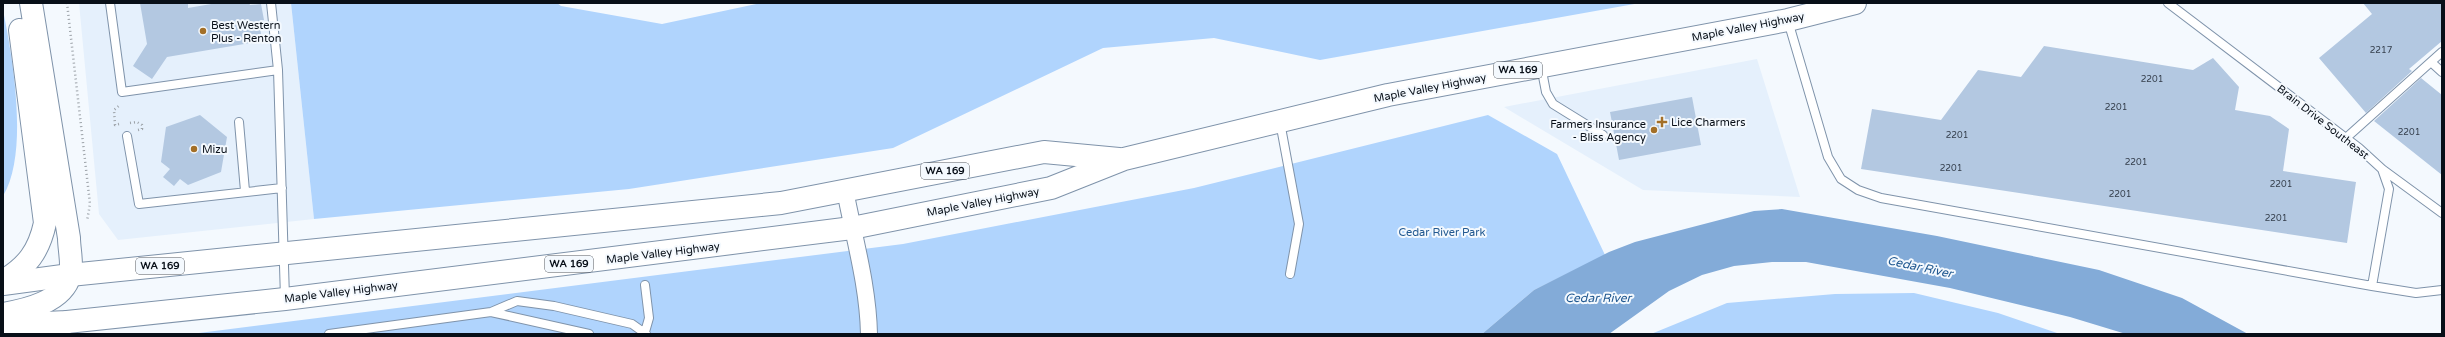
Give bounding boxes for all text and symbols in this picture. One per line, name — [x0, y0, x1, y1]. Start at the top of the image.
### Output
street label: Maple Valley Highway — [1691, 10, 1805, 44]
place label: Best Western Plus - Renton — [211, 19, 281, 45]
marker: Best Western Plus - Renton — [198, 26, 208, 36]
house number: 2217 — [2370, 45, 2393, 56]
road number: WA 169 — [1494, 62, 1542, 78]
street label: Maple Valley Highway — [1373, 71, 1487, 105]
house number: 2201 — [2141, 74, 2163, 85]
street label: Brain Drive Southeast — [2274, 82, 2372, 162]
house number: 2201 — [2105, 102, 2127, 113]
marker: Lice Charmers — [1656, 116, 1668, 128]
place label: Lice Charmers — [1671, 116, 1746, 129]
place label: Farmers Insurance - Bliss Agency — [1550, 118, 1646, 144]
marker: Farmers Insurance - Bliss Agency — [1649, 125, 1659, 135]
house number: 2201 — [2398, 127, 2420, 138]
house number: 2201 — [1946, 130, 1968, 141]
place label: Mizu — [202, 143, 227, 156]
marker: Mizu — [189, 144, 199, 154]
house number: 2201 — [2125, 157, 2147, 168]
road number: WA 169 — [921, 163, 969, 179]
house number: 2201 — [1940, 163, 1962, 174]
house number: 2201 — [2270, 179, 2292, 190]
street label: Maple Valley Highway — [926, 185, 1040, 219]
house number: 2201 — [2109, 189, 2131, 200]
house number: 2201 — [2265, 213, 2287, 224]
park label: Cedar River Park — [1398, 226, 1486, 239]
street label: Maple Valley Highway — [605, 240, 721, 266]
water label: Cedar River — [1886, 253, 1955, 281]
road number: WA 169 — [545, 256, 593, 272]
road number: WA 169 — [136, 258, 184, 274]
street label: Maple Valley Highway — [283, 279, 399, 305]
water label: Cedar River — [1565, 291, 1632, 305]

